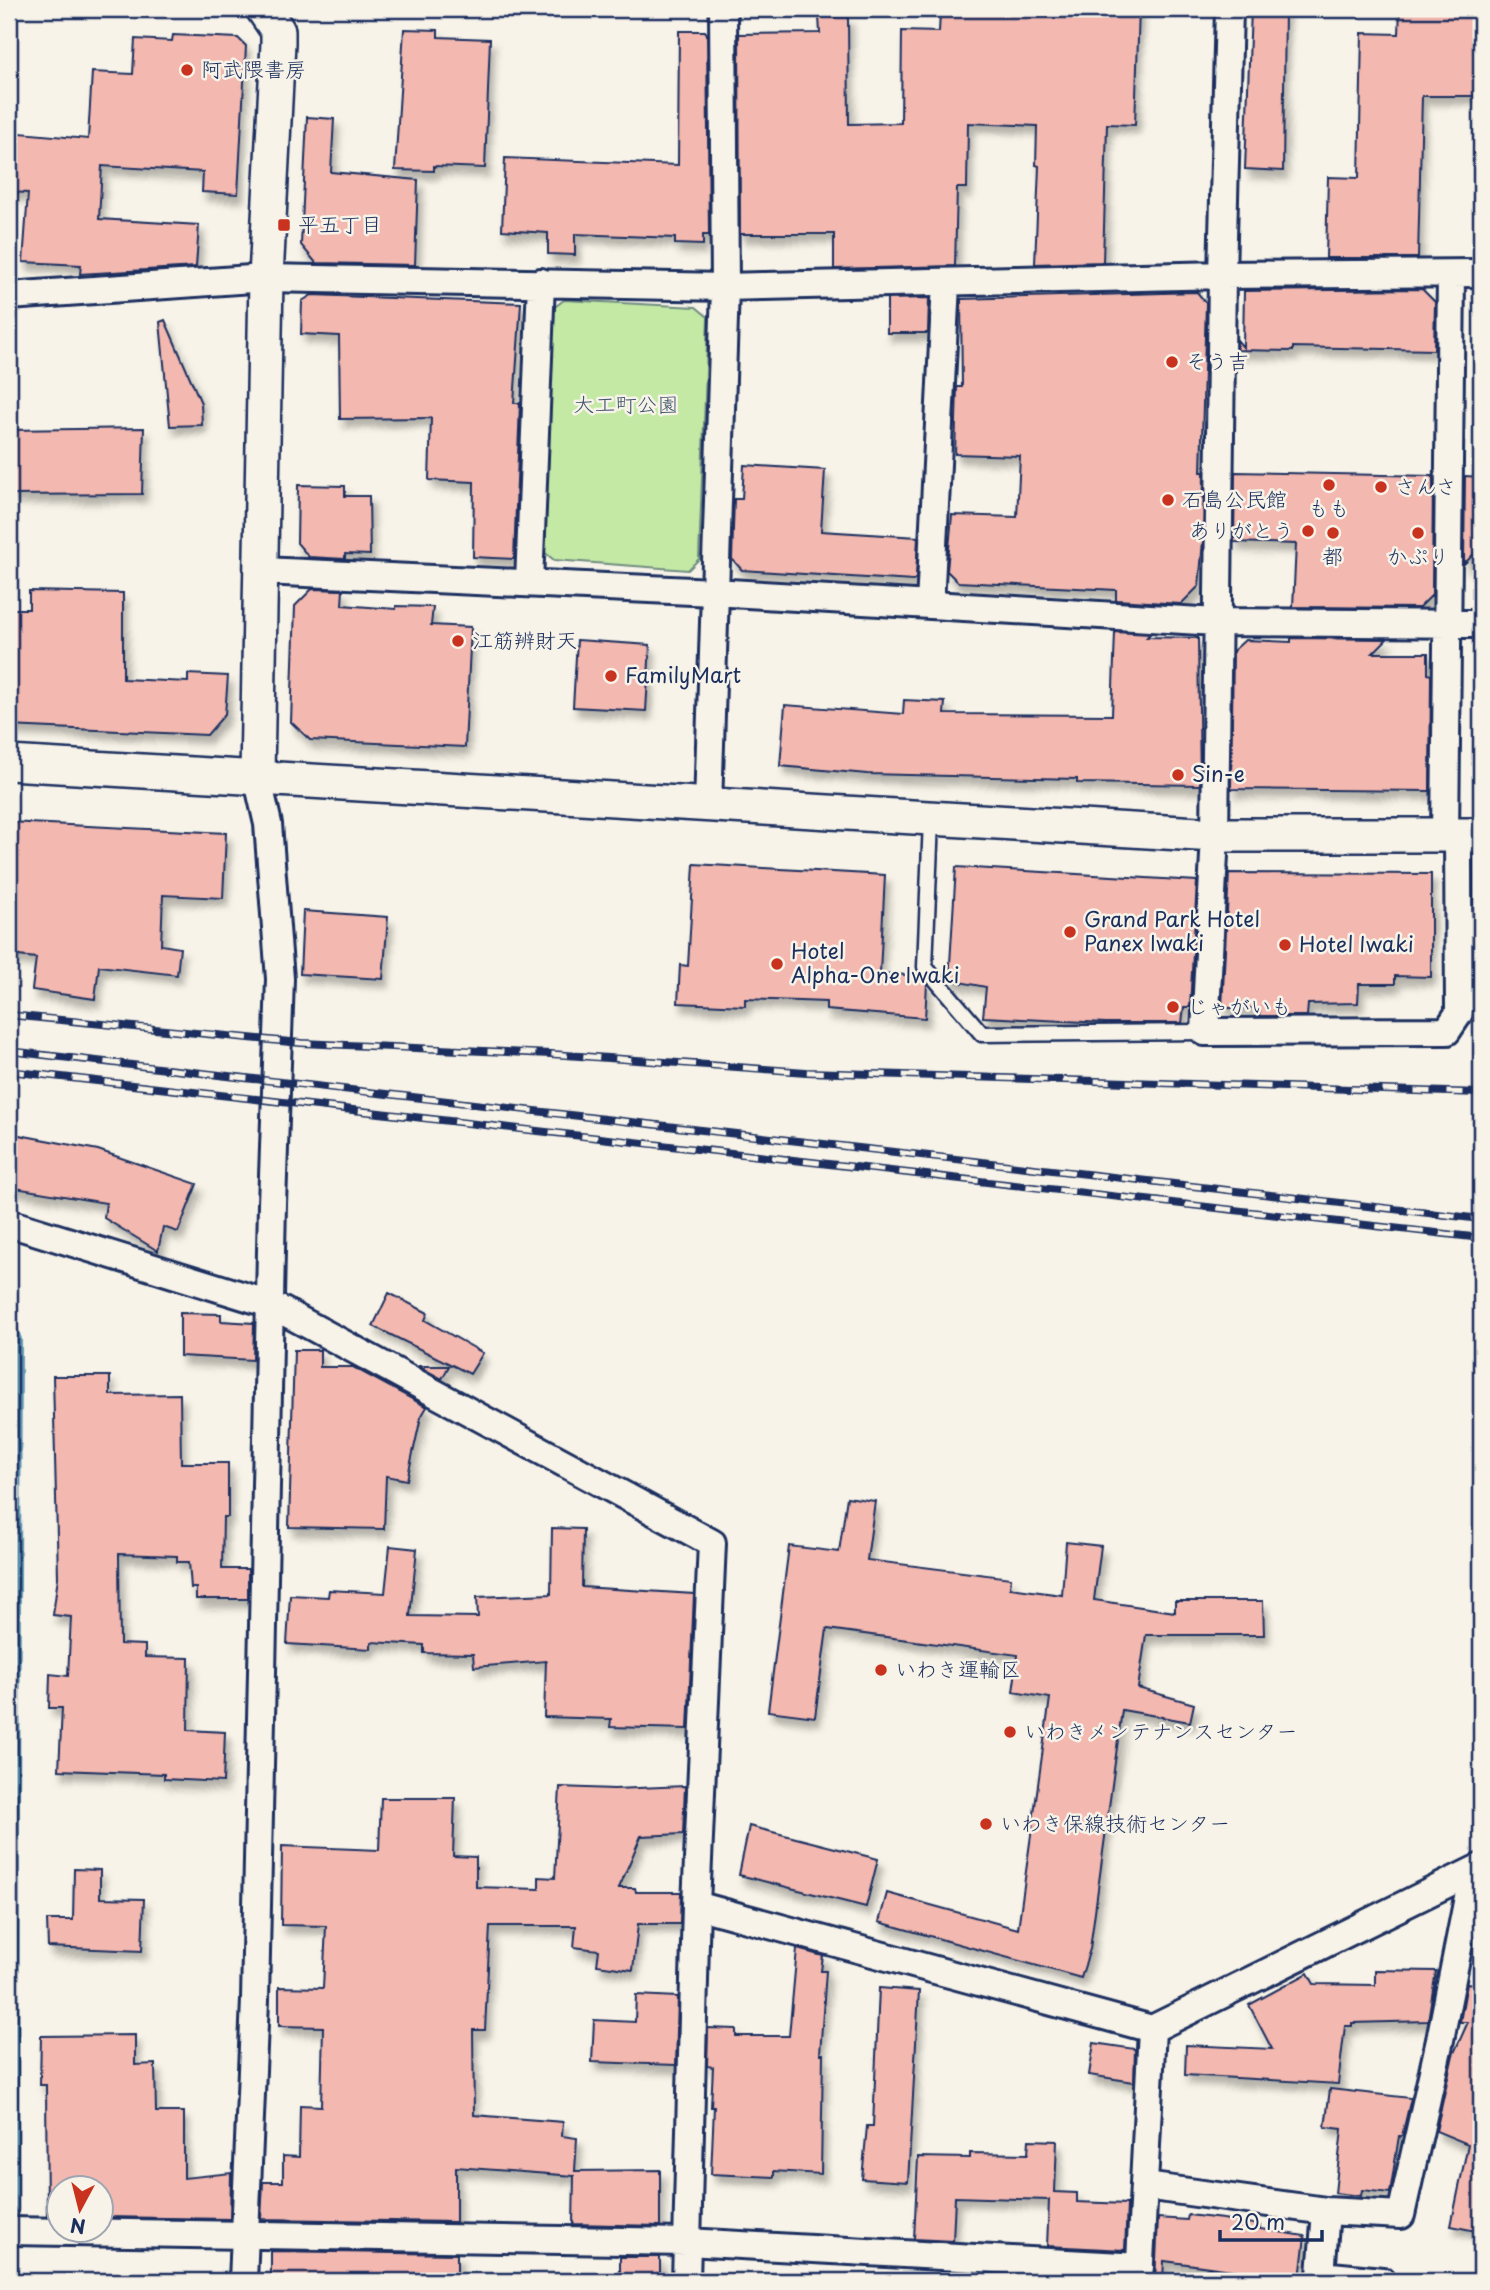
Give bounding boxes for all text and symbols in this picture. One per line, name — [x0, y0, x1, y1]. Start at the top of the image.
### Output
place label: 阿武隈書房 — [201, 52, 306, 84]
marker: 阿武隈書房 — [179, 62, 195, 78]
place label: 平五丁目 — [298, 207, 382, 239]
marker: 平五丁目 — [276, 217, 292, 233]
place label: そう吉 — [1186, 344, 1249, 376]
marker: そう吉 — [1164, 354, 1180, 370]
park label: 大工町公園 — [574, 387, 679, 419]
place label: さんさ — [1395, 469, 1457, 501]
marker: もも — [1321, 477, 1337, 493]
marker: さんさ — [1373, 479, 1389, 495]
place label: 石島公民館 — [1182, 482, 1287, 514]
place label: もも — [1308, 491, 1350, 523]
marker: 石島公民館 — [1160, 492, 1176, 508]
place label: ありがとう — [1189, 513, 1294, 545]
marker: ありがとう — [1300, 523, 1316, 539]
marker: 都 — [1325, 525, 1341, 541]
marker: かぷり — [1410, 525, 1426, 541]
place label: 都 — [1323, 539, 1344, 571]
place label: かぷり — [1387, 539, 1450, 571]
place label: 江筋辨財天 — [472, 623, 577, 655]
marker: 江筋辨財天 — [450, 633, 466, 649]
place label: FamilyMart — [625, 658, 741, 690]
marker: FamilyMart — [603, 668, 619, 684]
place label: Sin-e — [1192, 757, 1245, 789]
marker: Sin-e — [1170, 767, 1186, 783]
place label: Grand Park Hotel Panex Iwaki — [1084, 902, 1260, 958]
marker: Grand Park Hotel Panex Iwaki — [1062, 924, 1078, 940]
place label: Hotel Iwaki — [1299, 927, 1414, 959]
place label: Hotel Alpha-One Iwaki — [791, 934, 959, 990]
marker: Hotel Iwaki — [1277, 937, 1293, 953]
marker: Hotel Alpha-One Iwaki — [769, 956, 785, 972]
place label: じゃがいも — [1187, 989, 1292, 1021]
marker: じゃがいも — [1165, 999, 1181, 1015]
place label: いわき運輸区 — [895, 1652, 1021, 1684]
marker: いわき運輸区 — [873, 1662, 889, 1678]
place label: いわきメンテナンスセンター — [1024, 1714, 1297, 1746]
marker: いわきメンテナンスセンター — [1002, 1724, 1018, 1740]
place label: いわき保線技術センター — [1000, 1806, 1230, 1838]
marker: いわき保線技術センター — [978, 1816, 994, 1832]
north arrow — [46, 2174, 116, 2244]
scale bar — [1220, 2199, 1322, 2243]
text: 20 m — [1231, 2205, 1285, 2237]
text: N — [69, 2212, 87, 2242]

